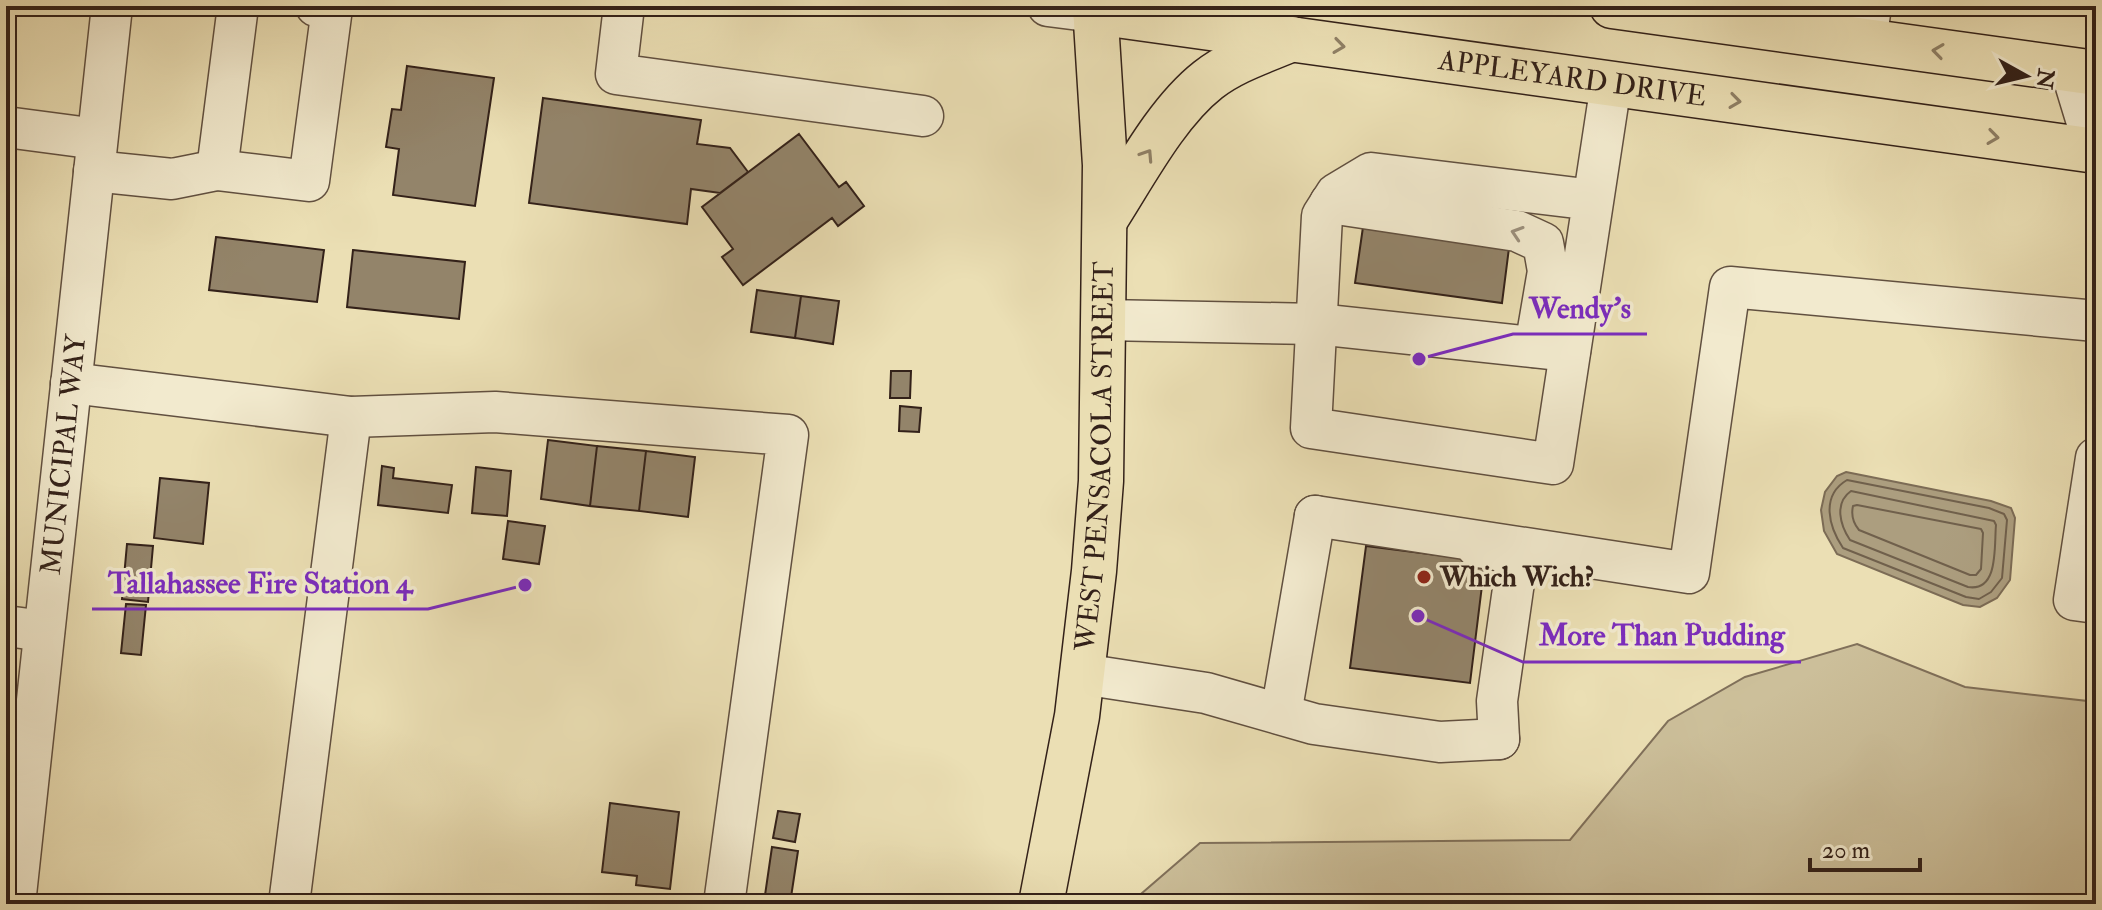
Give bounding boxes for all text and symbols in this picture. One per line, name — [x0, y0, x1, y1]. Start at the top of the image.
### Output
north arrow — [1986, 36, 2066, 116]
one-way arrow — [1332, 37, 1346, 54]
street label: APPLEYARD DRIVE — [1435, 42, 1708, 114]
one-way arrow — [1931, 43, 1944, 60]
text: N — [2030, 66, 2060, 91]
one-way arrow — [1728, 92, 1742, 109]
one-way arrow — [1986, 128, 2000, 145]
one-way arrow — [1138, 149, 1153, 163]
one-way arrow — [1511, 226, 1524, 242]
street label: WEST PENSACOLA STREET — [1067, 261, 1121, 654]
callout: Wendy's — [1513, 280, 1647, 334]
text: Wendy's — [1528, 290, 1631, 327]
street label: MUNICIPAL WAY — [33, 332, 94, 576]
callout: Tallahassee Fire Station 4 — [92, 555, 428, 609]
place label: Which Wich? — [1439, 560, 1594, 595]
text: Tallahassee Fire Station 4 — [107, 565, 414, 602]
marker: Which Wich? — [1415, 568, 1433, 586]
callout: More Than Pudding — [1523, 608, 1801, 662]
text: More Than Pudding — [1538, 617, 1786, 654]
scale bar — [1810, 822, 1920, 872]
text: 20 m — [1822, 835, 1871, 866]

